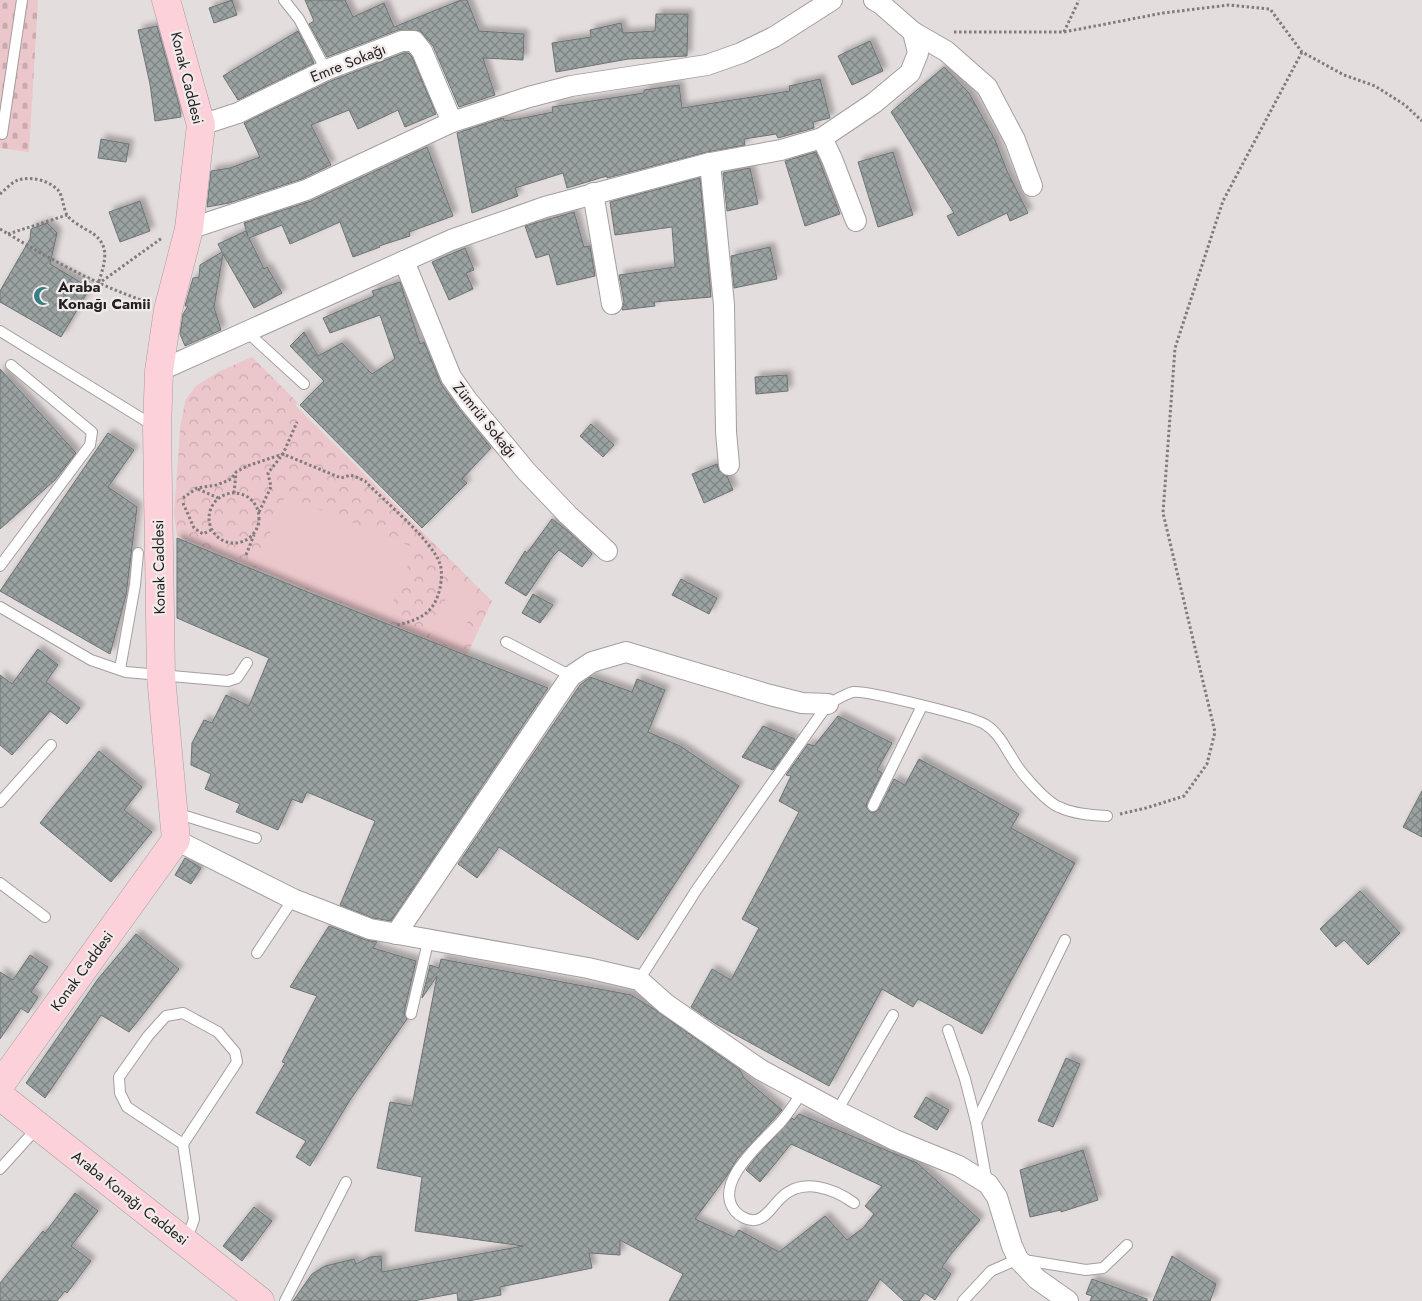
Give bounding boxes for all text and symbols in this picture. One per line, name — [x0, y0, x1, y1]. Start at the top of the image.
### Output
street label: Konak Caddesi — [165, 29, 209, 127]
street label: Emre Sokağı — [307, 38, 389, 88]
place label: Araba Konağı Camii — [57, 276, 151, 315]
mosque icon: Araba Konağı Camii — [32, 285, 54, 307]
street label: Zümrüt Sokağı — [448, 378, 522, 462]
street label: Konak Caddesi — [147, 519, 171, 615]
street label: Konak Caddesi — [45, 926, 119, 1016]
street label: Araba Konağı Caddesi — [67, 1145, 193, 1251]

